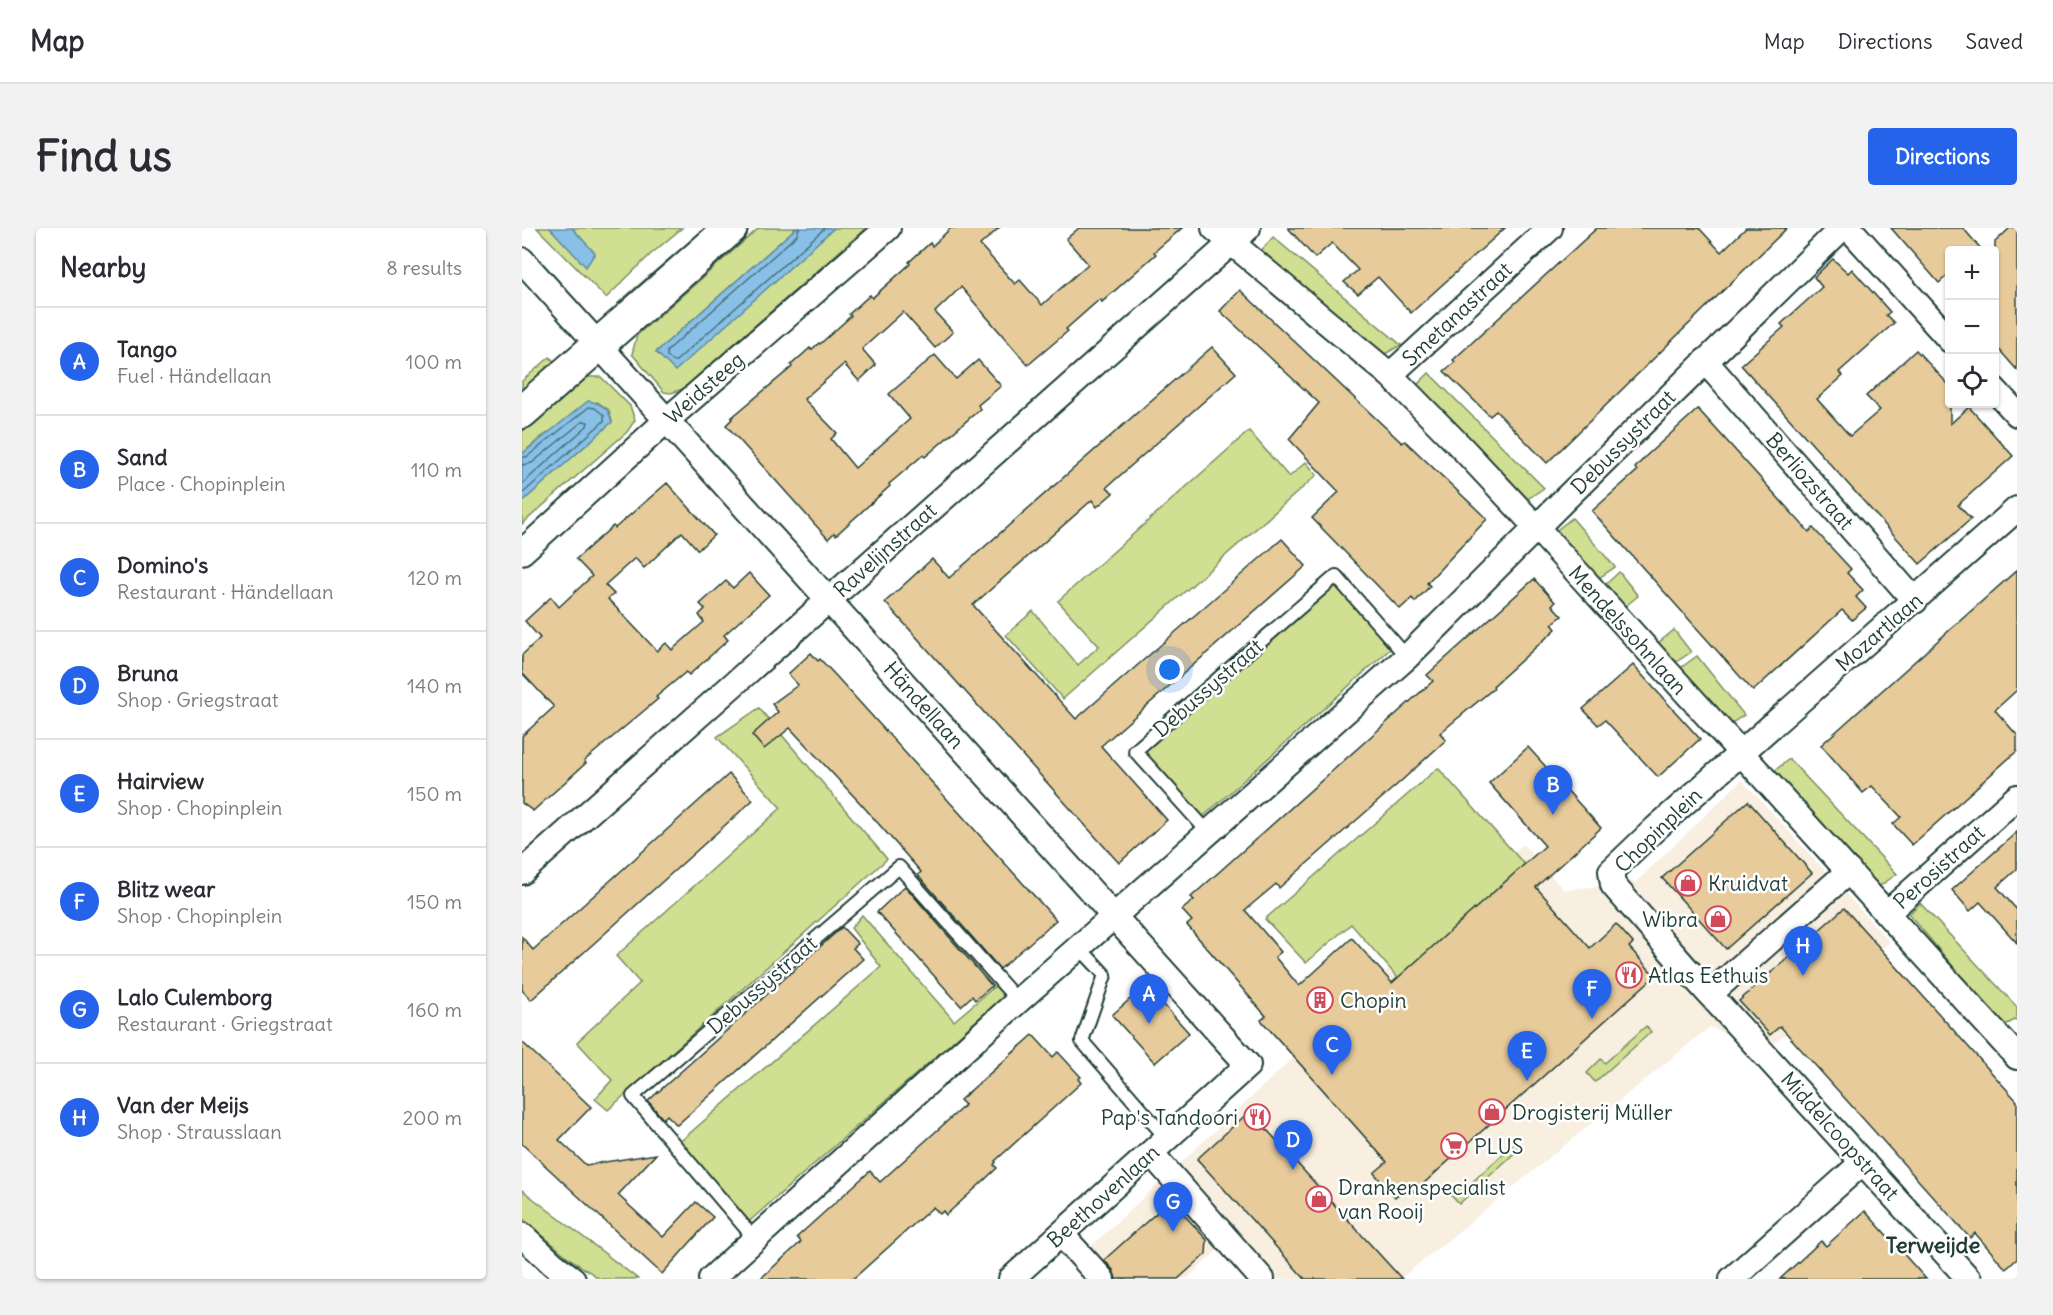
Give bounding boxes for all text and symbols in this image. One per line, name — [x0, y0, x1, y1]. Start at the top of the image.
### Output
text: Map — [30, 23, 84, 59]
text: Map — [1764, 28, 1805, 55]
text: Directions — [1838, 28, 1932, 55]
text: Saved — [1965, 28, 2023, 55]
button: Directions — [1868, 128, 2017, 185]
text: Find us — [36, 130, 172, 182]
map controls — [1945, 246, 1999, 408]
button: + — [1945, 246, 1999, 300]
text: Nearby — [60, 251, 146, 284]
text: 8 results — [386, 255, 462, 280]
street label: Smetanastraat — [1396, 256, 1518, 372]
button: − — [1945, 300, 1999, 354]
text: Tango — [117, 335, 177, 363]
street label: Weidsteeg — [658, 346, 750, 430]
text: A — [73, 349, 86, 374]
text: 100 m — [405, 349, 462, 374]
button: locate — [1945, 354, 1999, 408]
text: Fuel · Händellaan — [117, 363, 271, 388]
street label: Debussystraat — [1565, 384, 1681, 500]
street label: Berliozstraat — [1760, 427, 1860, 535]
text: Sand — [117, 443, 167, 471]
text: B — [73, 457, 86, 482]
text: 110 m — [411, 457, 462, 482]
text: Place · Chopinplein — [117, 471, 286, 496]
street label: Ravelijnstraat — [828, 497, 942, 603]
text: Domino's — [117, 551, 208, 579]
street label: Mendelssohnlaan — [1563, 560, 1693, 700]
text: C — [73, 565, 86, 590]
text: 120 m — [408, 565, 462, 590]
text: Restaurant · Händellaan — [117, 579, 333, 604]
street label: Mozartlaan — [1830, 587, 1928, 677]
street label: Debussystraat — [1147, 633, 1269, 743]
your location — [1155, 655, 1184, 684]
street label: Händellaan — [878, 656, 970, 754]
text: Bruna — [117, 659, 179, 687]
text: D — [72, 673, 87, 698]
text: 140 m — [407, 673, 462, 698]
text: Shop · Griegstraat — [117, 687, 279, 712]
pin: B — [1534, 766, 1572, 815]
text: Hairview — [117, 767, 204, 795]
text: E — [74, 781, 85, 806]
text: 150 m — [407, 781, 462, 806]
street label: Chopinplein — [1609, 782, 1707, 878]
text: Shop · Chopinplein — [117, 795, 282, 820]
street label: Perosistraat — [1888, 819, 1990, 915]
shop icon: Kruidvat — [1673, 868, 1703, 898]
place label: Kruidvat — [1708, 870, 1788, 897]
text: Blitz wear — [117, 875, 215, 903]
text: F — [74, 889, 85, 914]
text: 150 m — [407, 889, 462, 914]
text: Shop · Chopinplein — [117, 903, 282, 928]
shop icon: Wibra — [1703, 904, 1733, 934]
place label: Wibra — [1642, 906, 1698, 933]
pin: H — [1784, 926, 1822, 976]
street label: Debussystraat — [701, 930, 823, 1040]
restaurant icon: Atlas Eethuis — [1614, 960, 1644, 990]
place label: Atlas Eethuis — [1648, 962, 1768, 989]
pin: F — [1572, 970, 1612, 1019]
pin: A — [1130, 974, 1168, 1024]
text: Lalo Culemborg — [117, 983, 273, 1011]
building icon: Chopin — [1305, 985, 1335, 1015]
place label: Chopin — [1340, 987, 1407, 1014]
text: G — [72, 997, 87, 1022]
text: 160 m — [407, 997, 462, 1022]
text: Restaurant · Griegstraat — [117, 1011, 333, 1036]
pin: C — [1312, 1026, 1352, 1075]
pin: E — [1508, 1032, 1546, 1081]
street label: Middelcoopstraat — [1775, 1066, 1905, 1206]
text: Van der Meijs — [117, 1091, 249, 1119]
shop icon: Drogisterij Müller — [1477, 1097, 1507, 1127]
place label: Drogisterij Müller — [1512, 1099, 1673, 1126]
restaurant icon: Pap's Tandoori — [1242, 1102, 1272, 1132]
place label: Pap's Tandoori — [1101, 1104, 1238, 1131]
text: H — [72, 1105, 87, 1130]
text: 200 m — [402, 1105, 462, 1130]
text: Shop · Strausslaan — [117, 1119, 282, 1144]
pin: D — [1274, 1120, 1312, 1170]
supermarket icon: PLUS — [1439, 1131, 1469, 1161]
place label: PLUS — [1474, 1133, 1524, 1160]
street label: Beethovenlaan — [1041, 1139, 1165, 1253]
place label: Drankenspecialist van Rooij — [1338, 1174, 1506, 1225]
pin: G — [1154, 1182, 1192, 1232]
shop icon: Drankenspecialist van Rooij — [1304, 1184, 1334, 1214]
district label: Terweijde — [1886, 1231, 1980, 1259]

